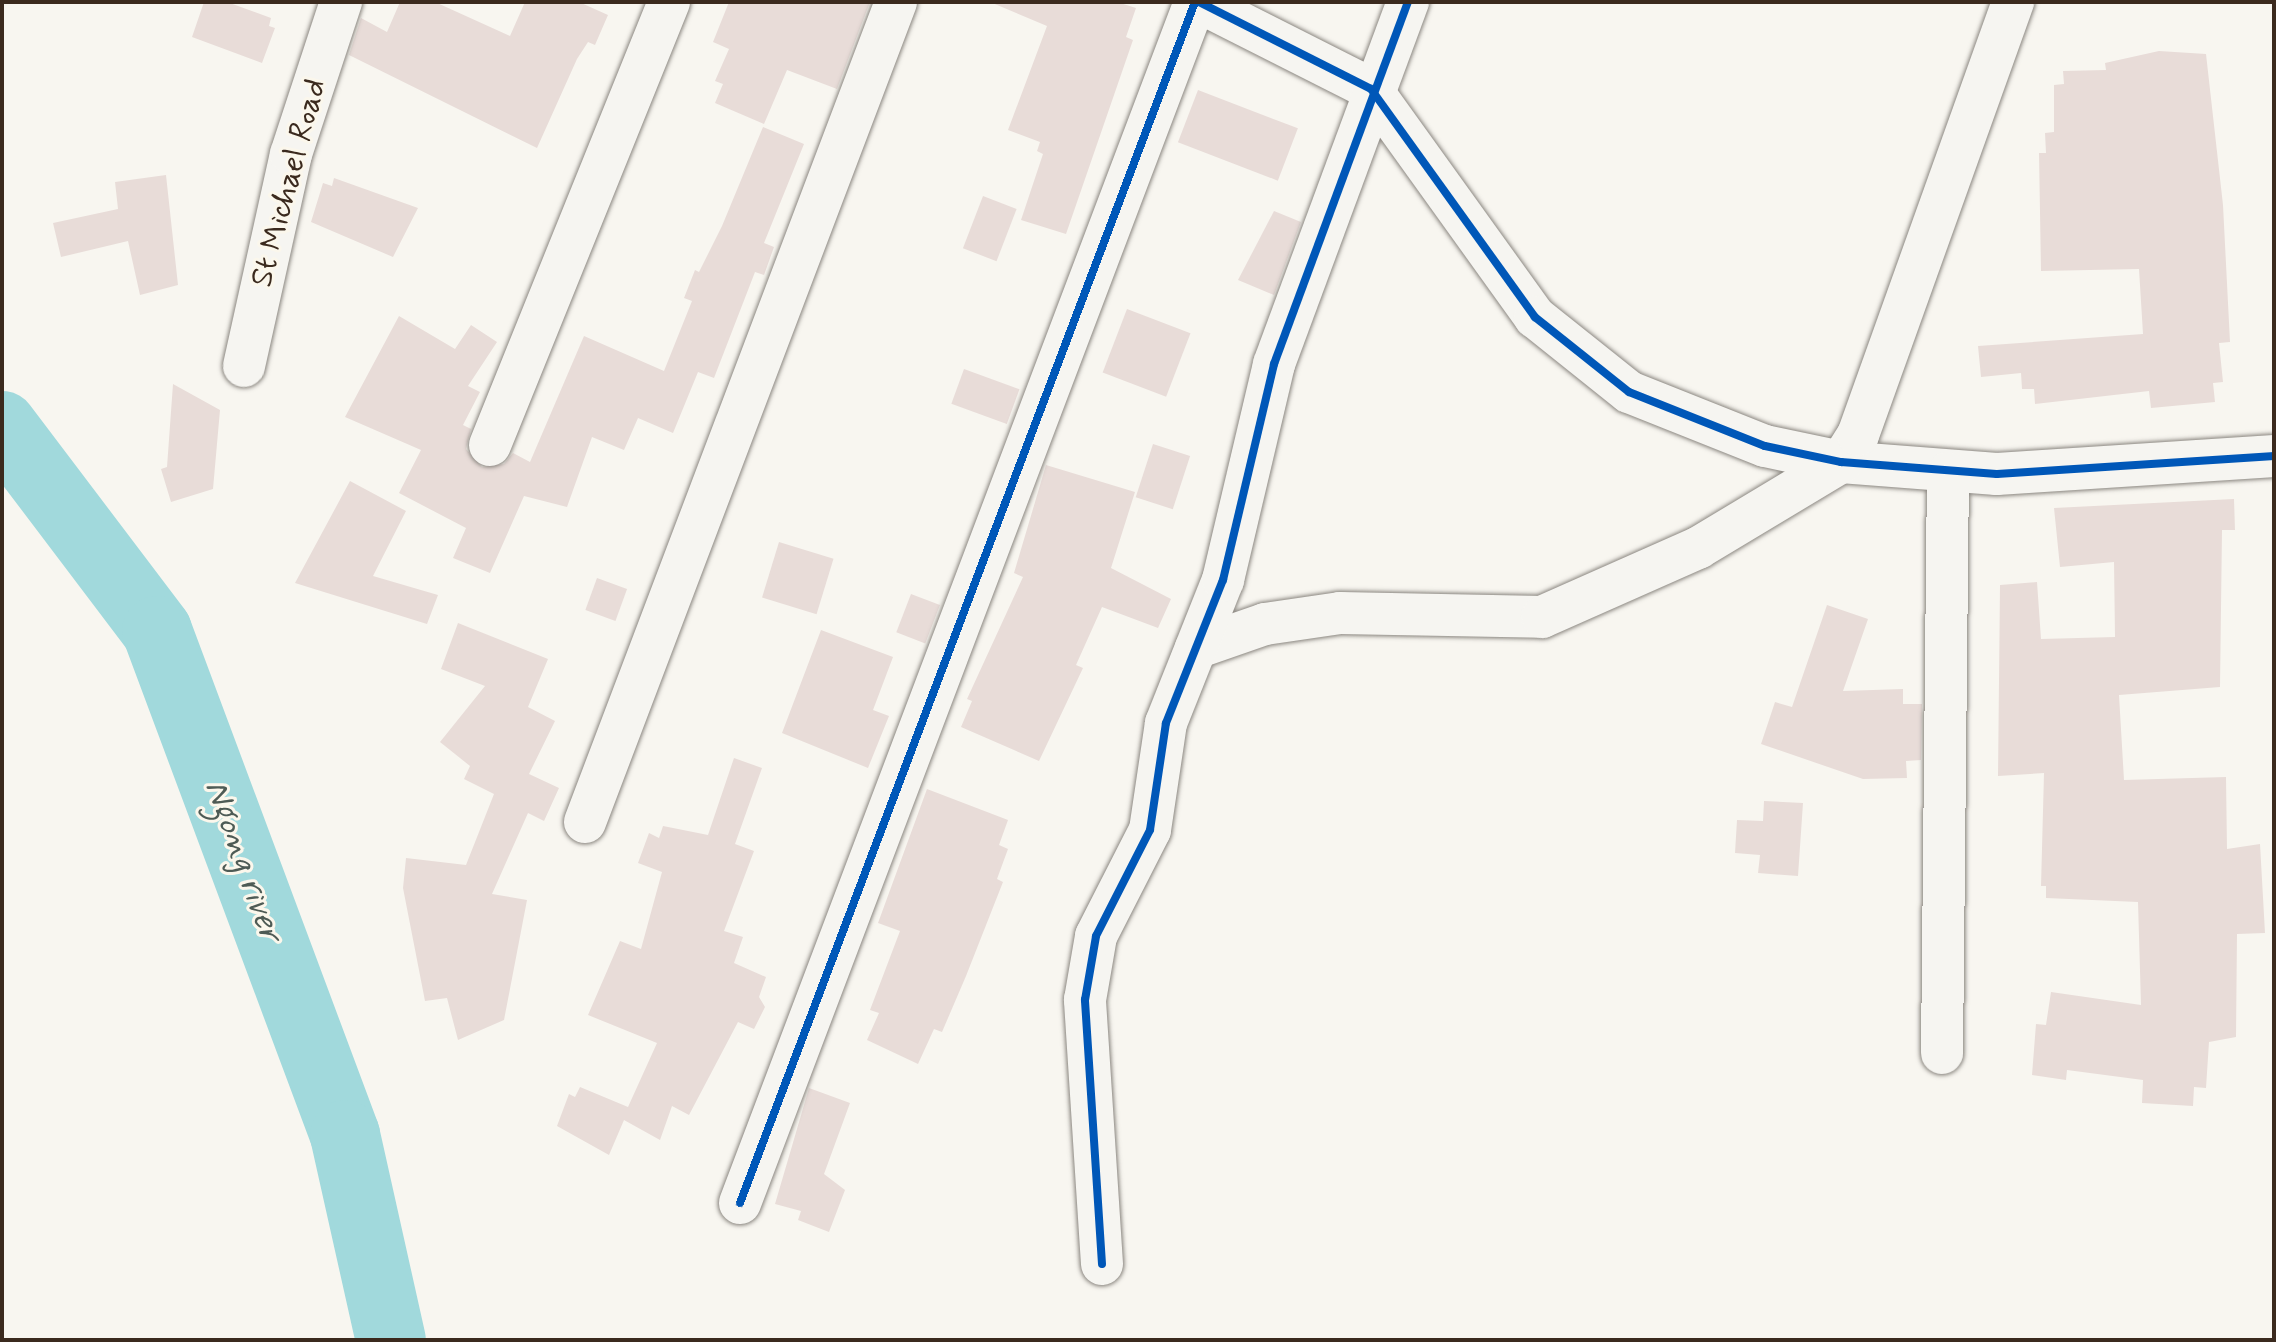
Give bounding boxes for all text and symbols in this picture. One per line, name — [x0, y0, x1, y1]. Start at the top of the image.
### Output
street label: St Michael Road — [242, 73, 336, 293]
water label: Ngong river — [194, 773, 292, 949]

